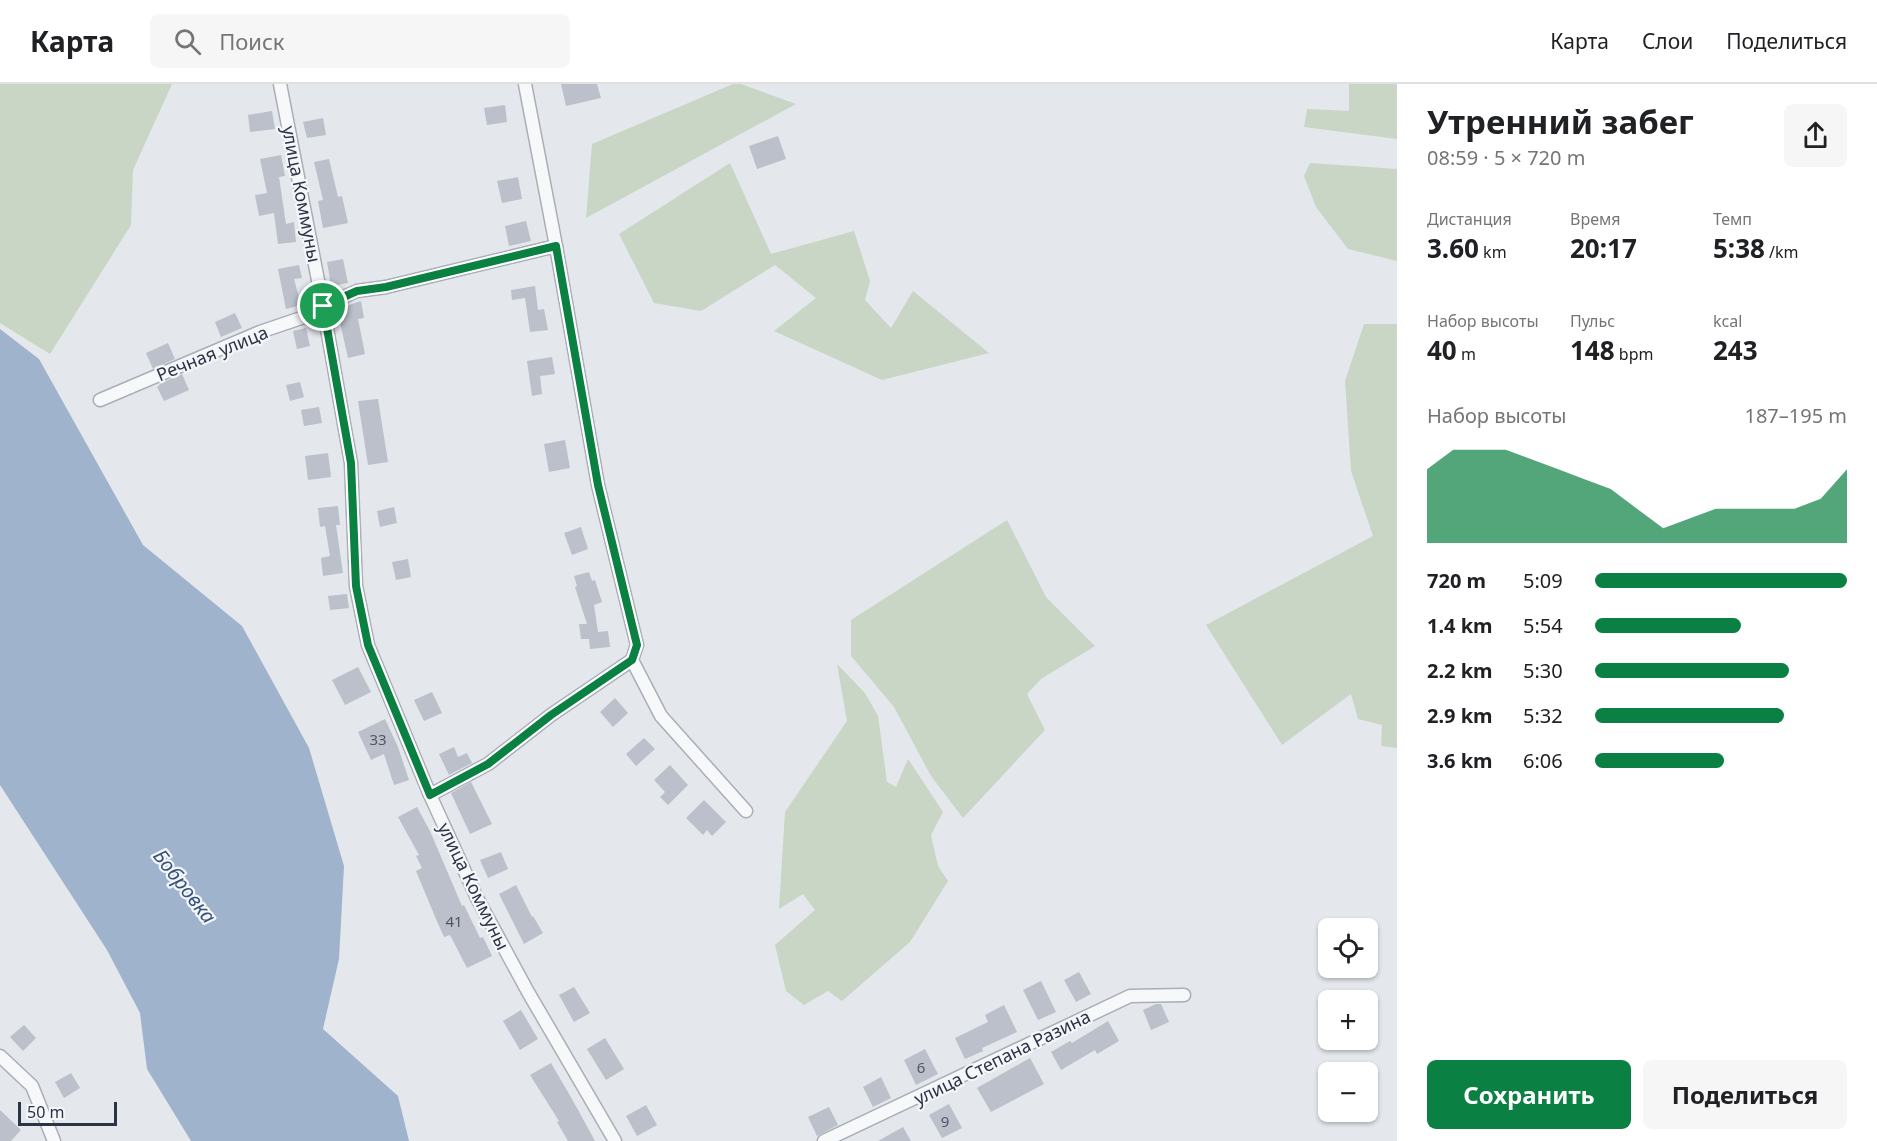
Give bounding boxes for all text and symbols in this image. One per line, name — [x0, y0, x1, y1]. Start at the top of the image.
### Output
search box — [150, 14, 570, 68]
text: Карта — [30, 22, 114, 60]
icon: search — [171, 25, 204, 58]
text: Поиск — [219, 26, 285, 56]
text: Карта — [1550, 27, 1609, 55]
text: Слои — [1642, 27, 1693, 55]
text: Поделиться — [1726, 27, 1847, 55]
text: Утренний забег — [1427, 99, 1694, 144]
button: share — [1784, 104, 1847, 167]
street label: улица Коммуны — [277, 124, 327, 264]
text: 08:59 · 5 × 720 m — [1427, 144, 1585, 171]
text: Дистанция — [1427, 208, 1512, 230]
text: Время — [1570, 208, 1620, 230]
text: Темп — [1713, 208, 1752, 230]
text: 3.60 — [1427, 230, 1479, 266]
text: 20:17 — [1570, 230, 1637, 266]
text: 5:38 — [1713, 230, 1765, 266]
text: km — [1479, 241, 1507, 263]
text: /km — [1765, 241, 1799, 263]
pin — [297, 280, 348, 331]
icon: arrive — [306, 289, 339, 322]
text: Набор высоты — [1427, 310, 1539, 332]
text: Пульс — [1570, 310, 1615, 332]
text: kcal — [1713, 310, 1742, 332]
street label: Речная улица — [153, 320, 271, 386]
text: 40 — [1427, 332, 1457, 368]
text: 148 — [1570, 332, 1615, 368]
text: 243 — [1713, 332, 1758, 368]
text: m — [1457, 343, 1476, 365]
text: bpm — [1615, 343, 1653, 365]
text: Набор высоты — [1427, 402, 1566, 429]
text: 187–195 m — [1744, 402, 1847, 429]
text: 720 m — [1427, 567, 1486, 594]
text: 5:09 — [1523, 567, 1563, 594]
text: 1.4 km — [1427, 612, 1493, 639]
text: 5:54 — [1523, 612, 1563, 639]
text: 2.2 km — [1427, 657, 1493, 684]
text: 5:30 — [1523, 657, 1563, 684]
text: 2.9 km — [1427, 702, 1493, 729]
text: 5:32 — [1523, 702, 1563, 729]
house number: 33 — [369, 729, 387, 749]
text: 3.6 km — [1427, 747, 1493, 774]
text: 6:06 — [1523, 747, 1563, 774]
street label: улица Коммуны — [433, 818, 515, 954]
water label: Бобровка — [147, 843, 223, 929]
house number: 41 — [445, 911, 463, 931]
map controls — [1318, 918, 1378, 1122]
button: locate — [1318, 918, 1378, 978]
button: + — [1318, 990, 1378, 1050]
street label: улица Степана Разина — [910, 1004, 1094, 1110]
house number: 6 — [917, 1057, 925, 1077]
button: Сохранить — [1427, 1060, 1631, 1129]
button: Поделиться — [1643, 1060, 1847, 1129]
button: − — [1318, 1062, 1378, 1122]
scale bar — [18, 1099, 117, 1126]
text: 50 m — [27, 1101, 64, 1123]
house number: 9 — [941, 1111, 949, 1131]

